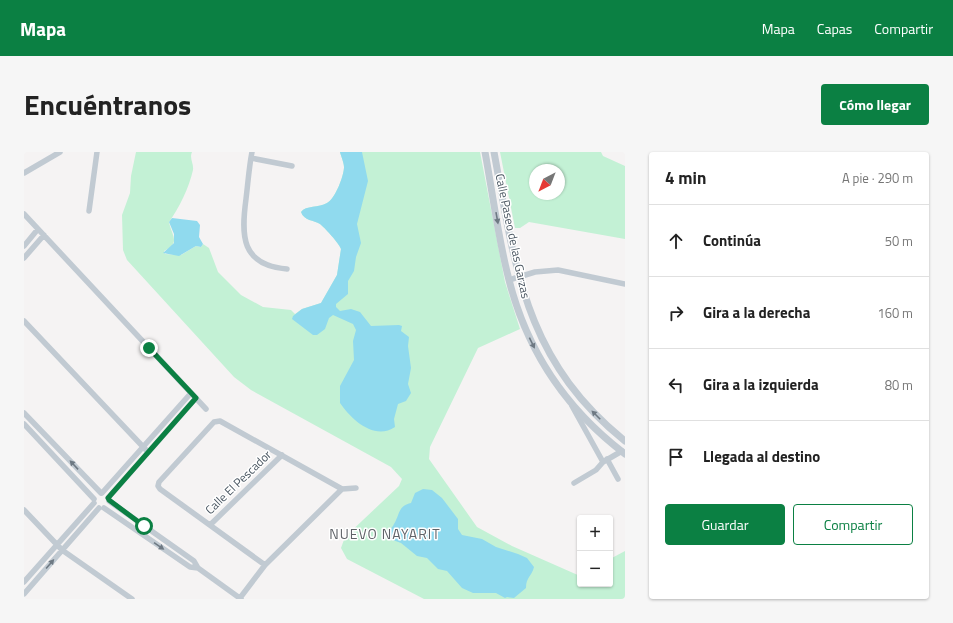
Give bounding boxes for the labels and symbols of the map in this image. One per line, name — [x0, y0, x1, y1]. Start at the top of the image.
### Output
north arrow — [529, 164, 565, 200]
street label: Calle Paseo de las Garzas — [490, 172, 536, 301]
one-way arrow — [495, 212, 501, 224]
one-way arrow — [529, 337, 535, 348]
route end — [140, 339, 158, 357]
one-way arrow — [591, 410, 601, 420]
street label: Calle El Pescador — [201, 445, 275, 519]
one-way arrow — [69, 460, 78, 470]
route start — [135, 517, 153, 535]
district label: NUEVO NAYARIT — [329, 523, 441, 544]
one-way arrow — [154, 542, 164, 550]
one-way arrow — [45, 559, 54, 570]

